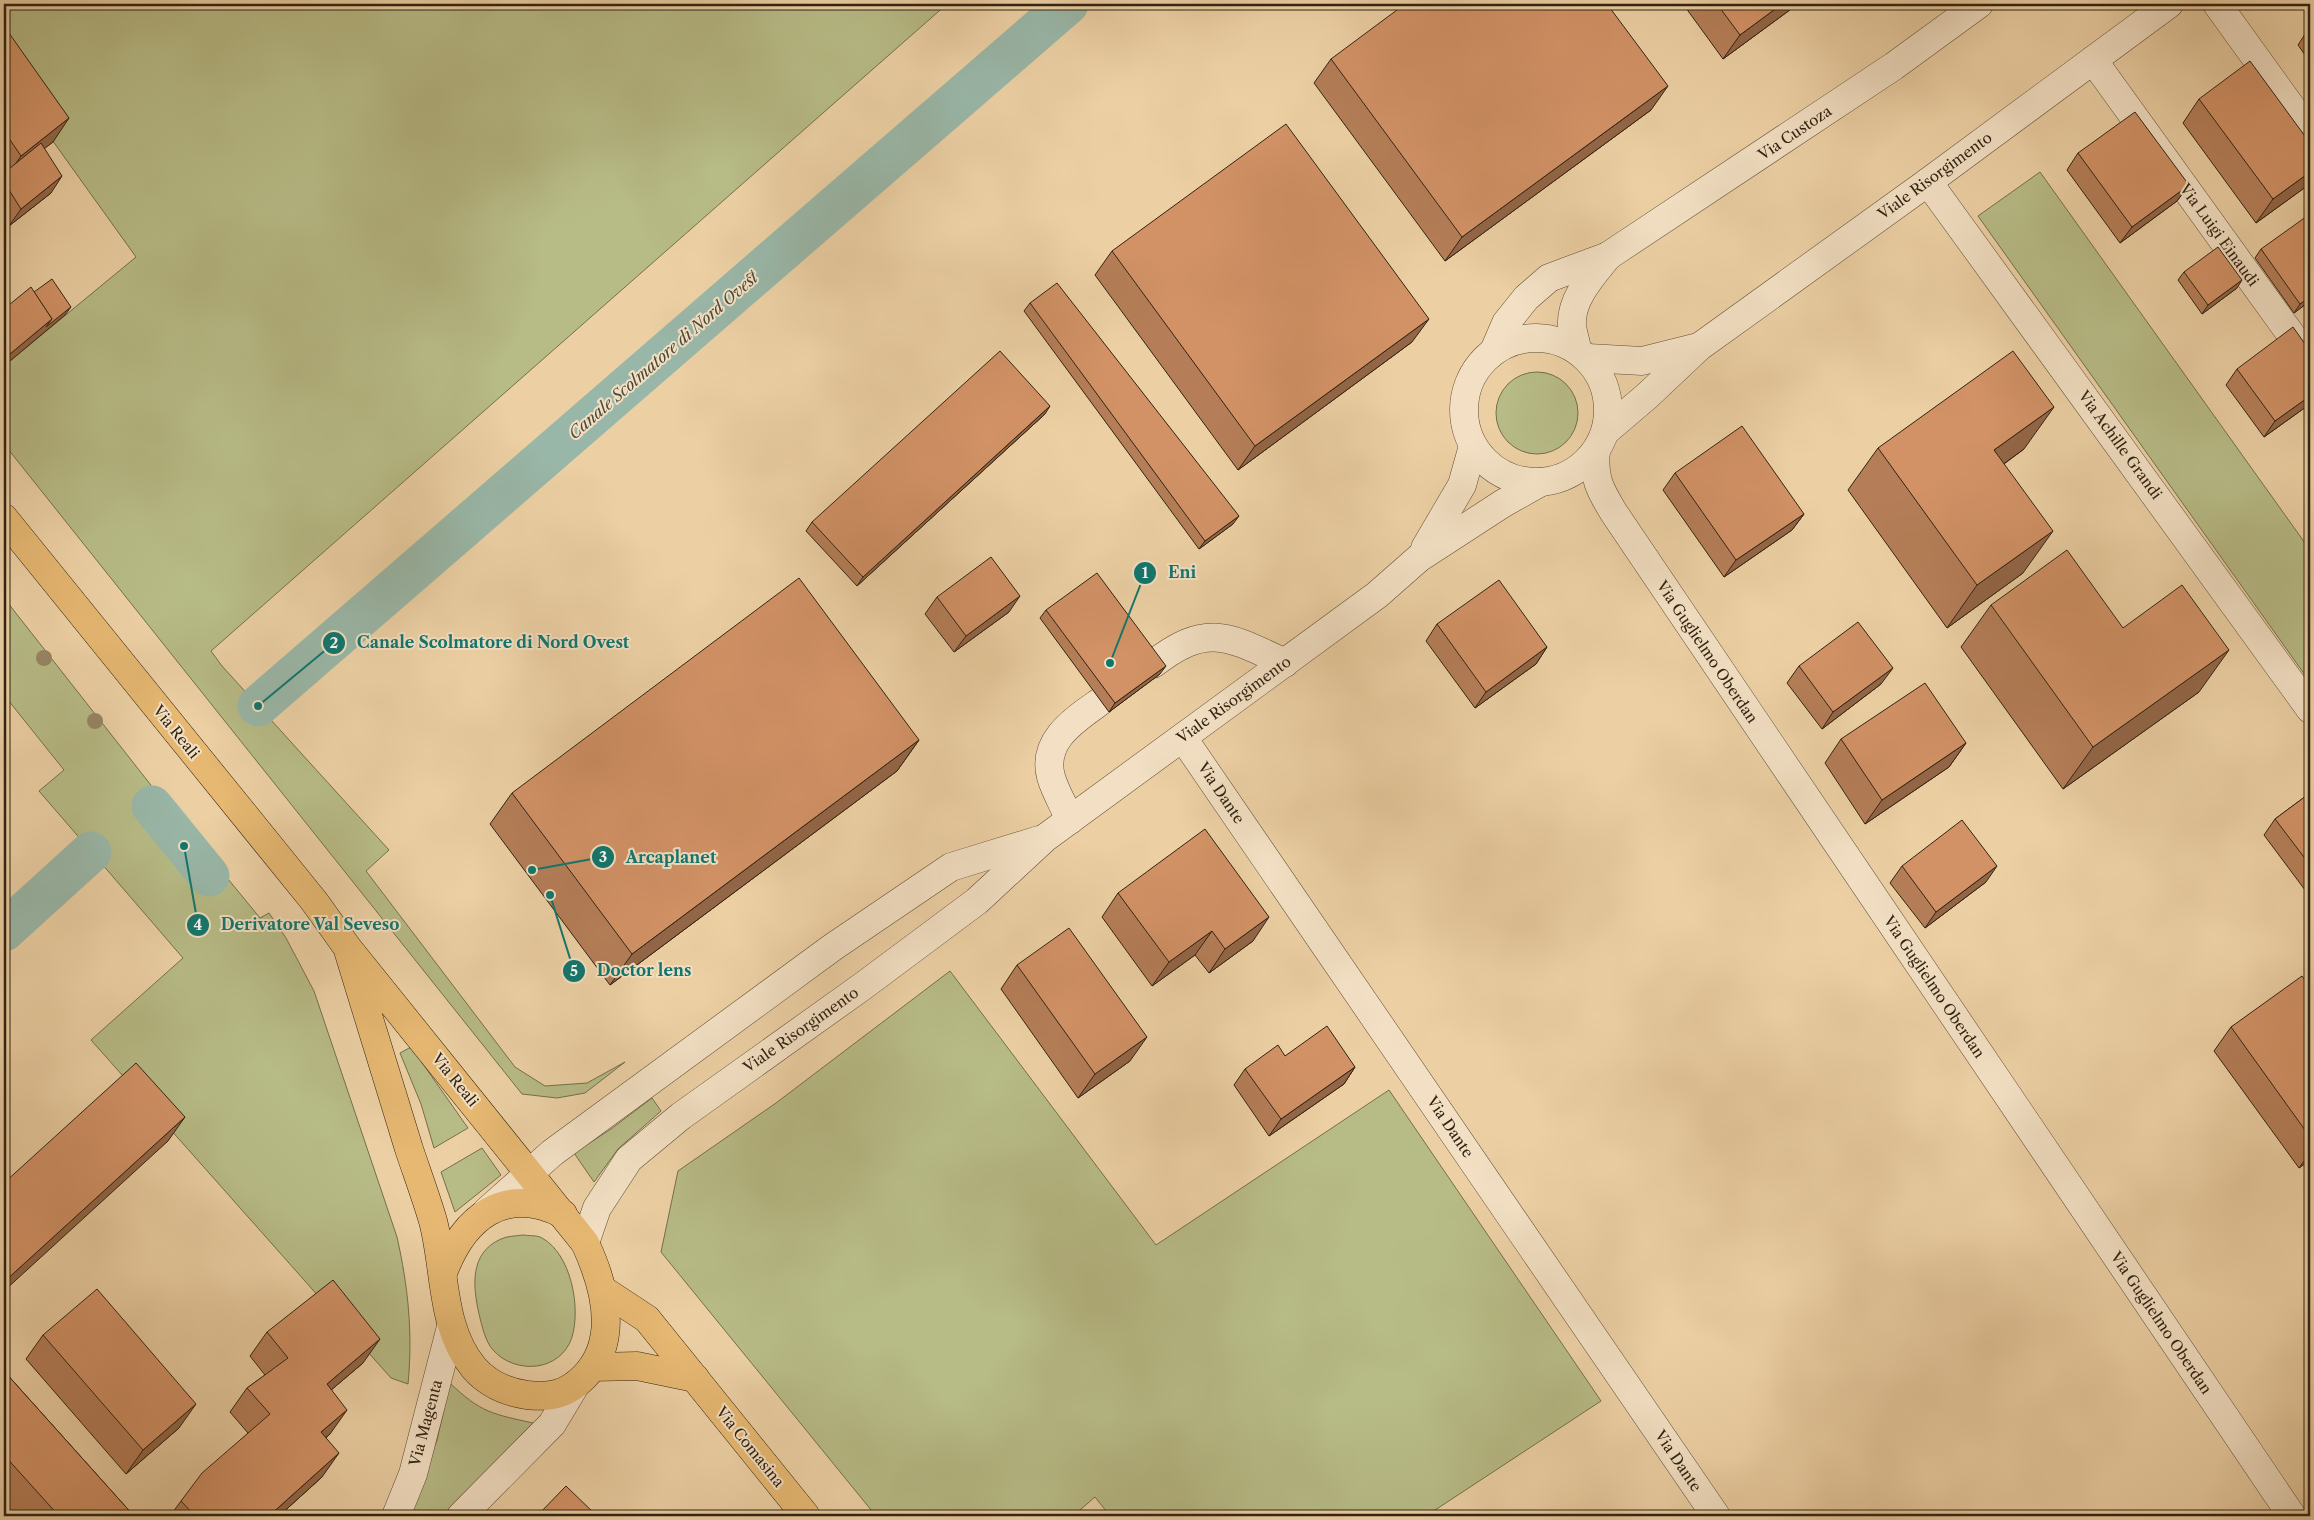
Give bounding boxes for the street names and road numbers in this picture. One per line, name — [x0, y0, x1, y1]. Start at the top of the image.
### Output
street label: Via Custoza — [1754, 101, 1835, 165]
street label: Viale Risorgimento — [1873, 128, 1995, 224]
street label: Via Luigi Einaudi — [2175, 179, 2263, 290]
street label: Via Achille Grandi — [2074, 386, 2167, 503]
street label: Via Guglielmo Oberdan — [1652, 576, 1763, 727]
street label: Viale Risorgimento — [1172, 652, 1294, 748]
street label: Via Reali — [148, 700, 204, 763]
street label: Via Dante — [1193, 757, 1249, 827]
street label: Via Guglielmo Oberdan — [1879, 911, 1990, 1062]
street label: Viale Risorgimento — [739, 983, 862, 1077]
street label: Via Reali — [427, 1048, 483, 1111]
street label: Via Dante — [1422, 1091, 1478, 1161]
street label: Via Guglielmo Oberdan — [2106, 1247, 2217, 1398]
street label: Via Magenta — [405, 1377, 446, 1469]
street label: Via Comasina — [711, 1402, 789, 1491]
street label: Via Dante — [1650, 1425, 1706, 1495]

